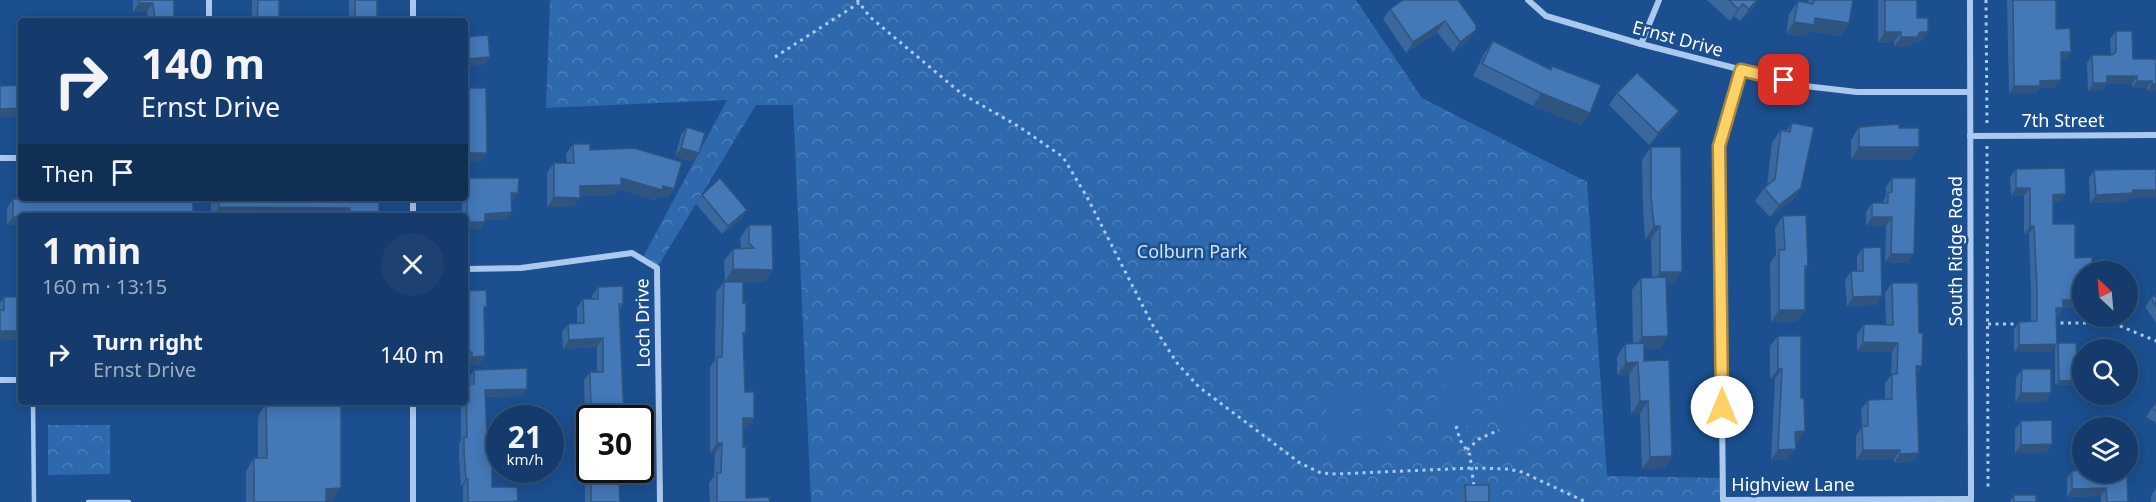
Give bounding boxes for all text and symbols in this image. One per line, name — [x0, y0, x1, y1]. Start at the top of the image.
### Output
street label: Ernst Drive — [1630, 14, 1726, 62]
text: 140 m — [141, 34, 265, 91]
icon: right — [42, 42, 120, 120]
pin — [1758, 54, 1809, 105]
icon: arrive — [1767, 63, 1800, 96]
text: Ernst Drive — [141, 88, 280, 125]
street label: 7th Street — [2022, 108, 2105, 132]
icon: arrive — [106, 156, 139, 189]
text: Then — [42, 158, 94, 188]
street label: South Ridge Road — [1943, 176, 1967, 326]
text: 1 min — [42, 226, 141, 275]
button: close — [381, 233, 444, 296]
park label: Colburn Park — [1137, 239, 1248, 263]
north arrow — [2072, 261, 2138, 327]
map controls — [2072, 261, 2138, 483]
text: 160 m · 13:15 — [42, 273, 167, 300]
street label: Loch Drive — [629, 278, 655, 368]
text: Turn right — [93, 326, 203, 356]
icon: right — [42, 338, 75, 371]
text: 140 m — [380, 339, 444, 369]
button: search — [2072, 339, 2138, 405]
text: Ernst Drive — [93, 356, 196, 383]
position arrow — [1690, 375, 1754, 439]
speed limit sign: 30 — [576, 405, 654, 483]
text: 21 — [508, 416, 542, 457]
button: layers — [2072, 417, 2138, 483]
text: km/h — [507, 449, 543, 469]
street label: Highview Lane — [1731, 472, 1855, 496]

